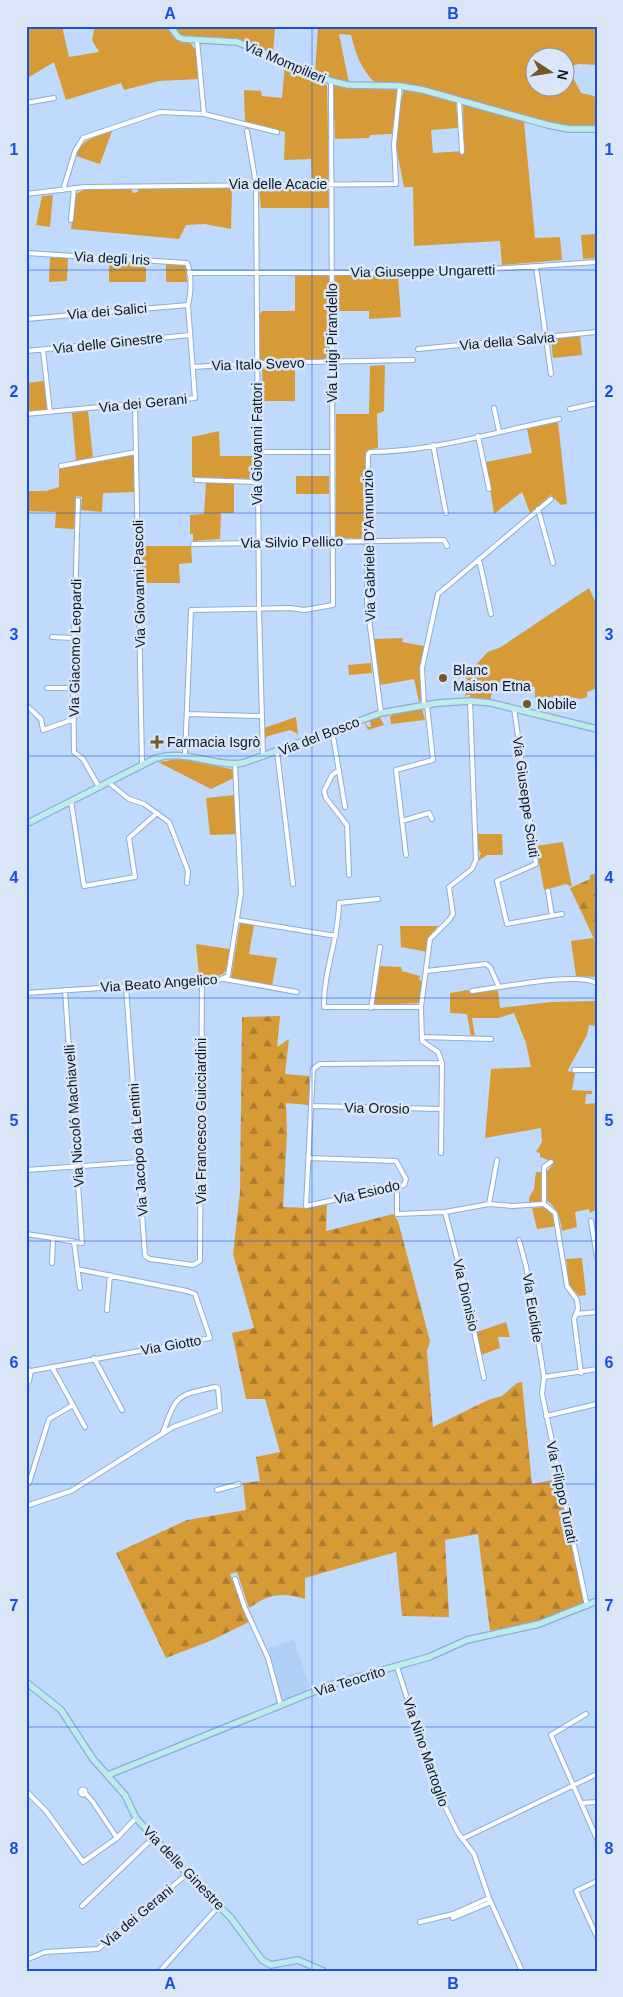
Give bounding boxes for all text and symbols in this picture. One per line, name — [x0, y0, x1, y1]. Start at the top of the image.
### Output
text: A — [164, 5, 176, 22]
text: B — [447, 5, 459, 22]
street label: Via Mompilieri — [242, 38, 328, 86]
north arrow — [526, 48, 576, 98]
text: N — [554, 68, 572, 81]
text: 1 — [10, 141, 19, 158]
text: 1 — [605, 141, 614, 158]
street label: Via delle Acacie — [229, 176, 328, 192]
street label: Via degli Iris — [74, 248, 150, 268]
street label: Via Giuseppe Ungaretti — [351, 262, 495, 280]
street label: Via Luigi Pirandello — [324, 283, 340, 403]
street label: Via dei Salici — [67, 300, 147, 322]
street label: Via delle Ginestre — [52, 329, 164, 357]
street label: Via della Salvia — [459, 329, 555, 353]
street label: Via Italo Svevo — [211, 354, 305, 374]
text: 2 — [10, 383, 19, 400]
street label: Via Giovanni Fattori — [249, 383, 265, 505]
text: 2 — [605, 383, 614, 400]
street label: Via dei Gerani — [98, 390, 188, 416]
street label: Via Gabriele D'Annunzio — [360, 470, 378, 622]
street label: Via Giovanni Pascoli — [130, 520, 148, 648]
street label: Via Silvio Pellico — [241, 533, 344, 551]
street label: Via Giacomo Leopardi — [66, 579, 84, 717]
text: 3 — [10, 626, 19, 643]
text: 3 — [605, 626, 614, 643]
place label: Blanc Maison Etna — [453, 662, 531, 694]
marker: Blanc Maison Etna — [437, 672, 449, 684]
place label: Nobile — [537, 696, 577, 712]
marker: Nobile — [521, 698, 533, 710]
street label: Via del Bosco — [276, 713, 362, 759]
place label: Farmacia Isgrò — [167, 734, 261, 750]
marker: Farmacia Isgrò — [151, 736, 163, 748]
street label: Via Giuseppe Sciuti — [510, 736, 542, 858]
text: 4 — [10, 869, 19, 886]
text: 4 — [605, 869, 614, 886]
street label: Via Beato Angelico — [100, 971, 218, 995]
street label: Via Francesco Guicciardini — [193, 1038, 209, 1204]
street label: Via Niccoló Machiavelli — [61, 1044, 87, 1188]
street label: Via Jacopo da Lentini — [125, 1083, 151, 1217]
street label: Via Orosio — [344, 1099, 410, 1117]
text: 5 — [10, 1112, 19, 1129]
text: 5 — [605, 1112, 614, 1129]
street label: Via Esiodo — [333, 1177, 401, 1207]
street label: Via Dionisio — [450, 1257, 482, 1333]
street label: Via Euclide — [520, 1272, 546, 1344]
street label: Via Giotto — [139, 1332, 203, 1358]
text: 6 — [10, 1354, 19, 1371]
text: 6 — [605, 1354, 614, 1371]
street label: Via Filippo Turati — [543, 1439, 581, 1545]
text: 7 — [10, 1597, 19, 1614]
text: 7 — [605, 1597, 614, 1614]
street label: Via Teocrito — [313, 1663, 387, 1699]
street label: Via Nino Martoglio — [400, 1695, 452, 1809]
street label: Via delle Ginestre — [140, 1823, 228, 1913]
text: 8 — [10, 1840, 19, 1857]
text: 8 — [605, 1840, 614, 1857]
street label: Via dei Gerani — [98, 1881, 176, 1951]
text: A — [164, 1975, 176, 1992]
text: B — [447, 1975, 459, 1992]

